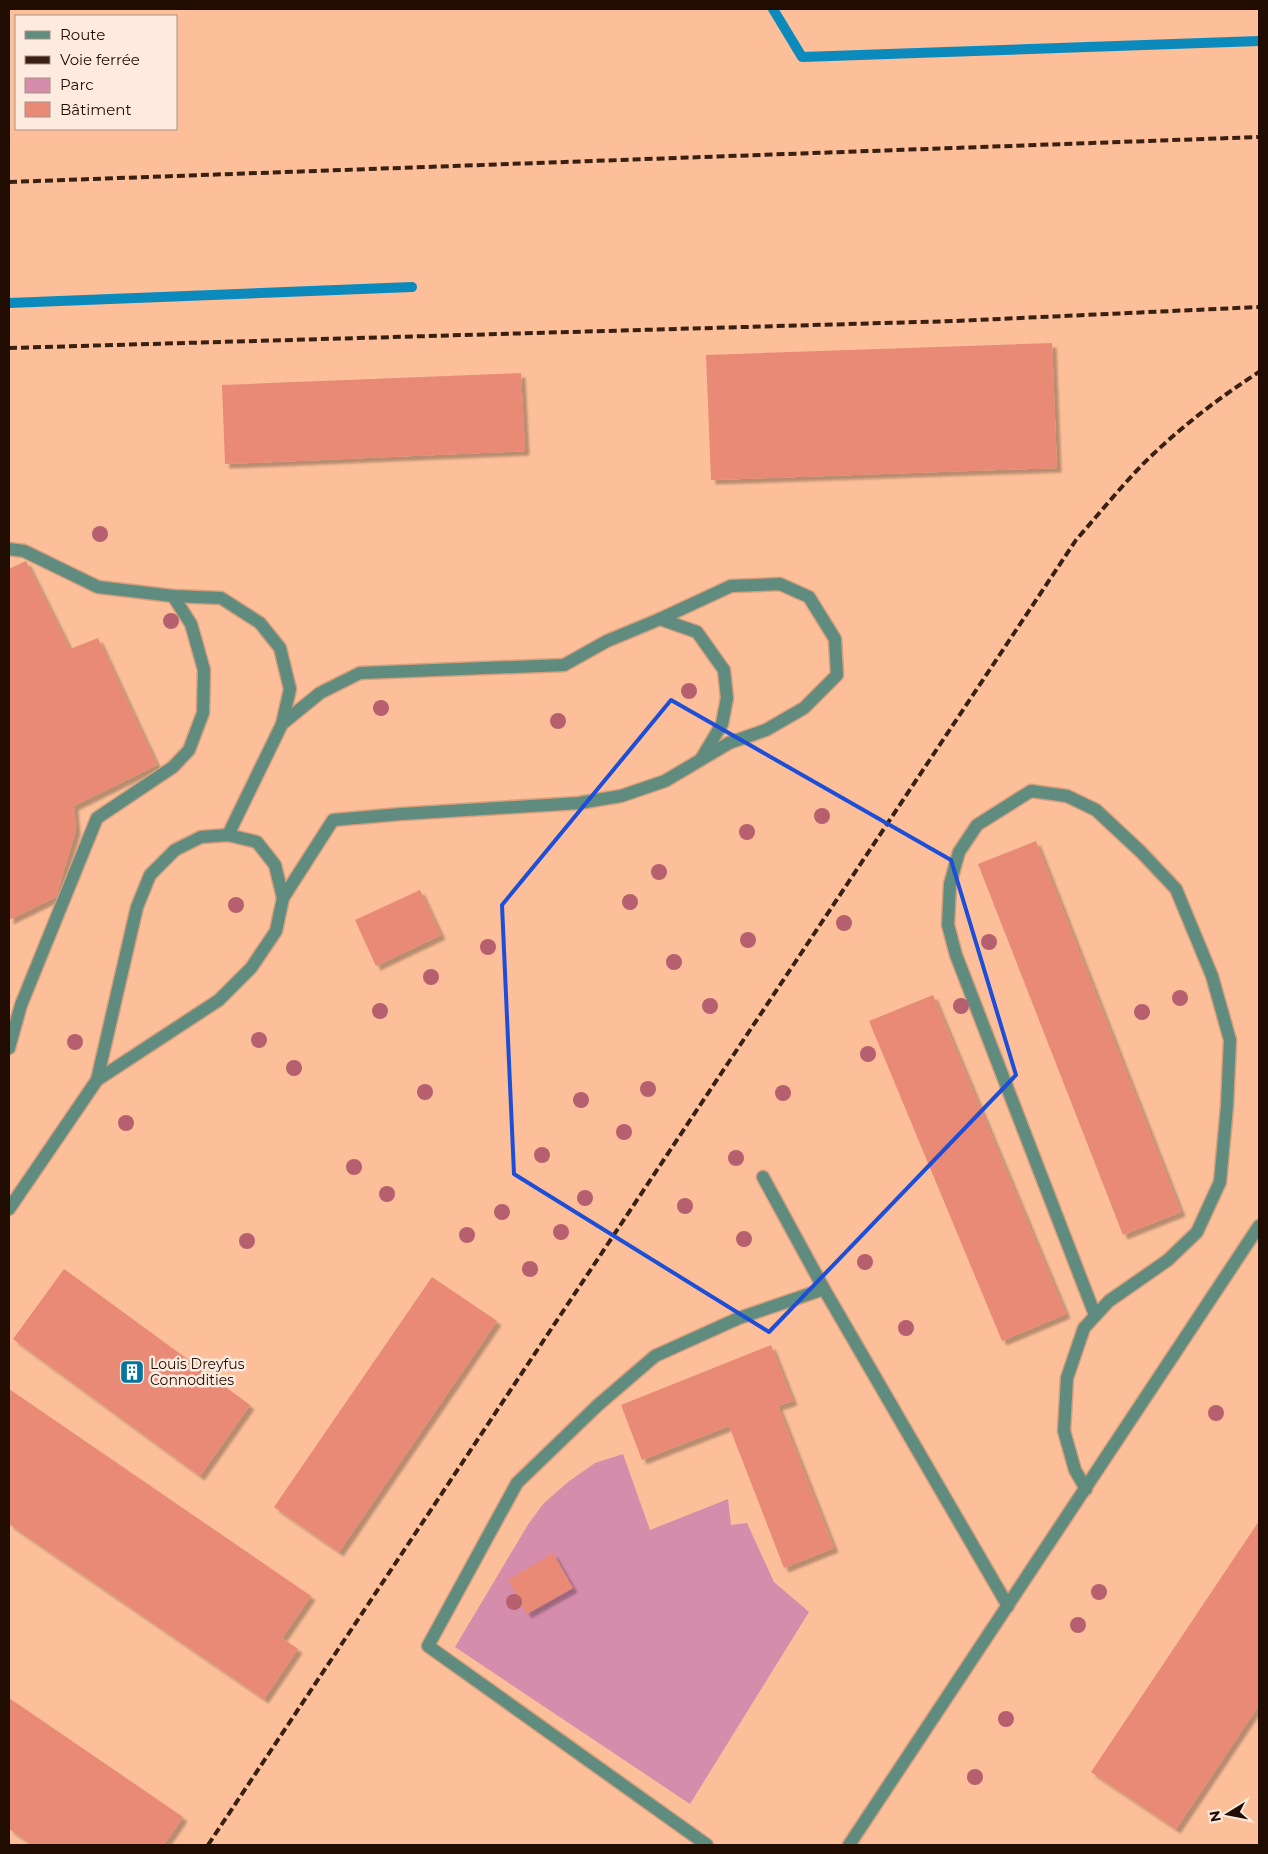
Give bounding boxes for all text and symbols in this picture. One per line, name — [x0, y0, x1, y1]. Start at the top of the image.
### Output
legend — [15, 15, 178, 130]
text: Route — [60, 25, 105, 44]
text: Voie ferrée — [60, 50, 140, 69]
text: Parc — [60, 75, 94, 94]
text: Bâtiment — [60, 100, 132, 119]
place label: Louis Dreyfus Connodities — [150, 1355, 245, 1389]
building icon: Louis Dreyfus Connodities — [119, 1359, 145, 1385]
north arrow — [1203, 1789, 1253, 1839]
text: N — [1205, 1809, 1225, 1823]

